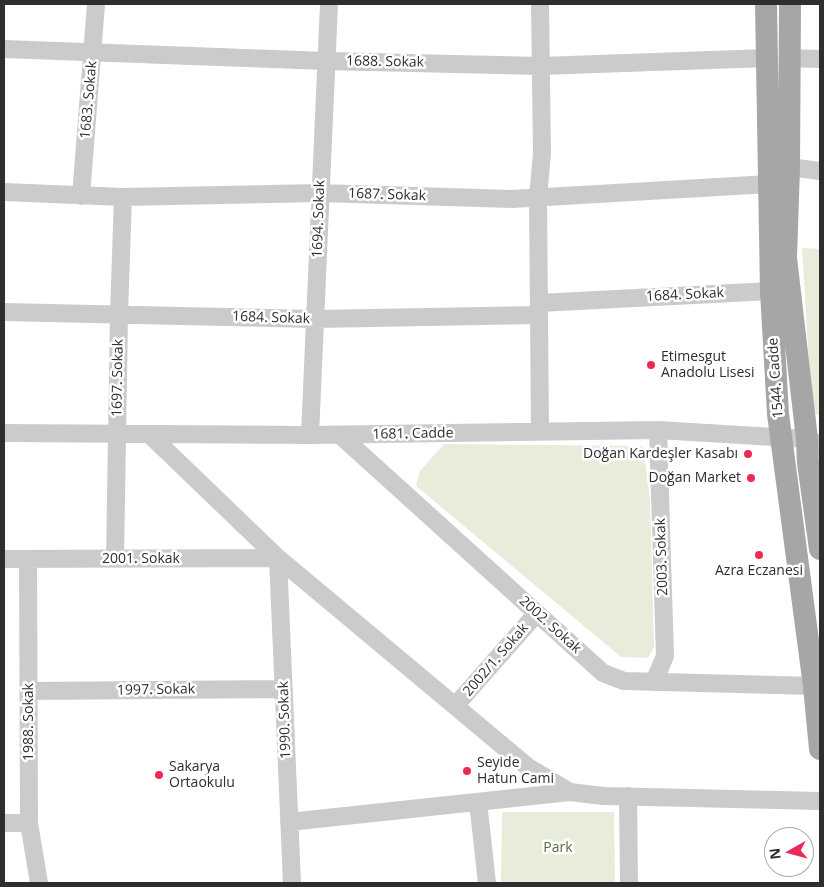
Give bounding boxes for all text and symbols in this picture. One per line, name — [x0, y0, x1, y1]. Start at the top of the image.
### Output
street label: 1688. Sokak — [346, 53, 424, 71]
street label: 1683. Sokak — [77, 60, 101, 140]
street label: 1694. Sokak — [309, 180, 329, 258]
street label: 1687. Sokak — [348, 185, 426, 205]
street label: 1684. Sokak — [646, 285, 724, 305]
street label: 1684. Sokak — [232, 308, 310, 328]
street label: 1544. Cadde — [765, 337, 787, 419]
street label: 1697. Sokak — [109, 339, 127, 417]
place label: Etimesgut Anadolu Lisesi — [661, 349, 755, 382]
marker: Etimesgut Anadolu Lisesi — [645, 359, 657, 371]
street label: 1681. Cadde — [372, 425, 454, 443]
place label: Doğan Kardeşler Kasabı — [583, 446, 738, 462]
marker: Doğan Kardeşler Kasabı — [742, 448, 754, 460]
place label: Doğan Market — [649, 470, 741, 486]
marker: Doğan Market — [745, 472, 757, 484]
street label: 2003. Sokak — [652, 518, 672, 596]
marker: Azra Eczanesi — [753, 549, 765, 561]
street label: 2001. Sokak — [102, 551, 180, 567]
place label: Azra Eczanesi — [715, 563, 803, 579]
street label: 2002. Sokak — [515, 593, 585, 657]
street label: 2002/1. Sokak — [460, 620, 532, 700]
street label: 1997. Sokak — [117, 681, 195, 699]
street label: 1990. Sokak — [275, 681, 295, 759]
street label: 1988. Sokak — [21, 683, 37, 761]
place label: Seyide Hatun Cami — [477, 755, 554, 788]
place label: Sakarya Ortaokulu — [169, 759, 235, 792]
marker: Seyide Hatun Cami — [461, 765, 473, 777]
marker: Sakarya Ortaokulu — [153, 769, 165, 781]
north arrow — [764, 827, 814, 877]
park label: Park — [543, 840, 573, 856]
text: N — [764, 847, 785, 861]

